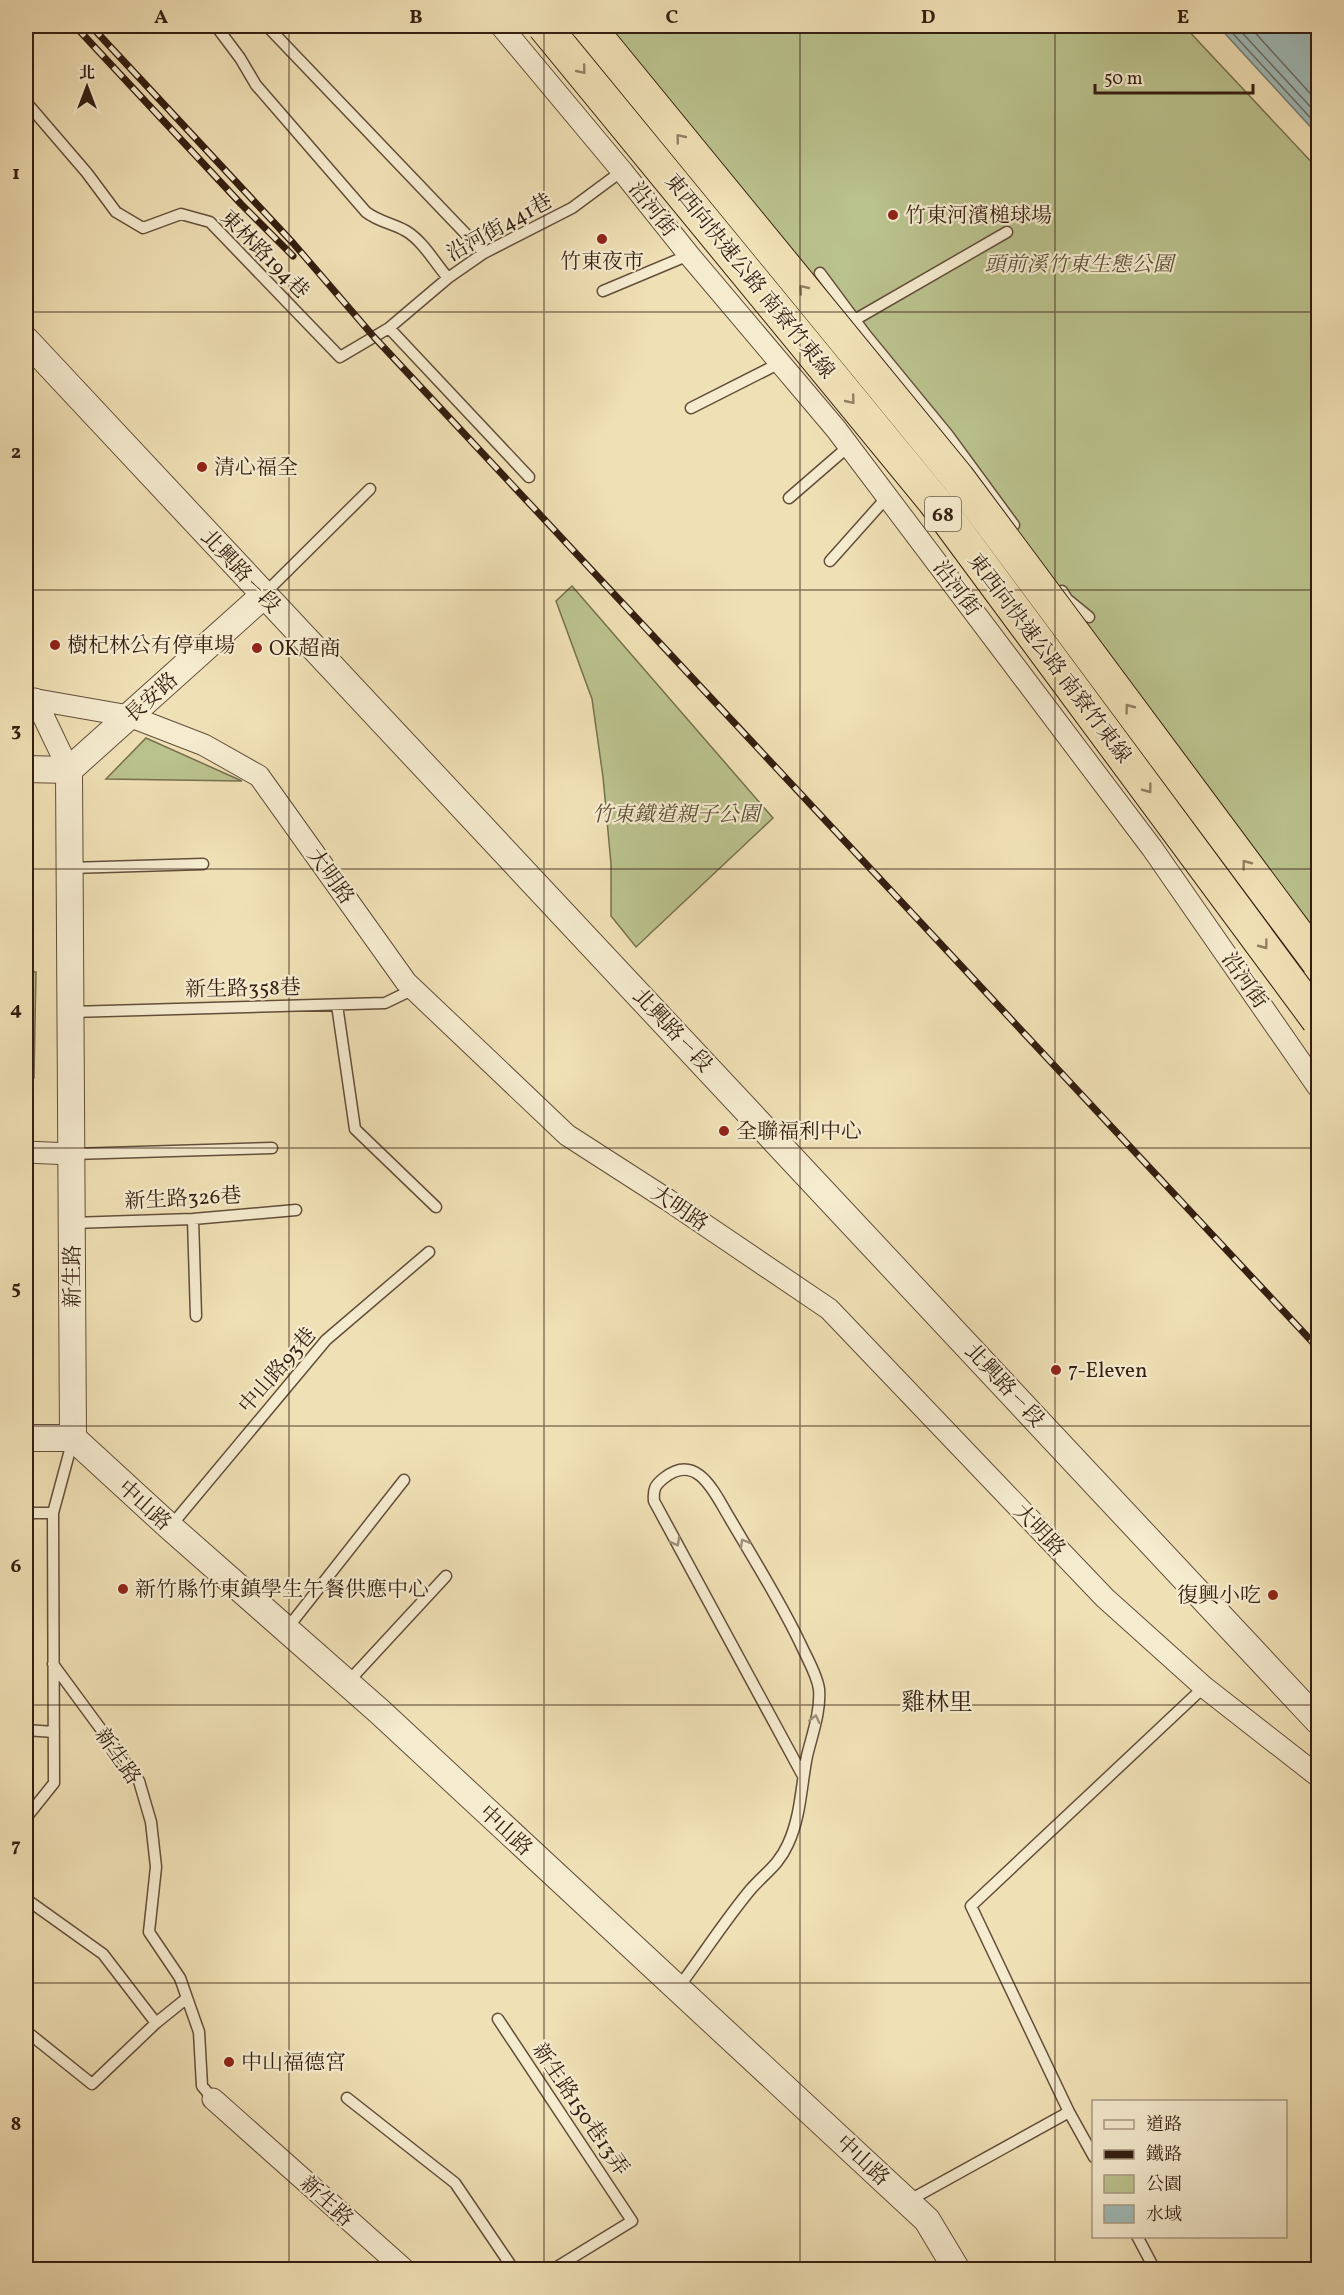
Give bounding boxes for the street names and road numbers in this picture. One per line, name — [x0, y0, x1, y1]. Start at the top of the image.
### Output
street label: 東西向快速公路 南寮竹東線 — [657, 168, 841, 386]
street label: 沿河街 — [621, 176, 683, 244]
street label: 沿河街441巷 — [441, 187, 558, 269]
street label: 東林路194巷 — [213, 204, 315, 306]
road number: 68 — [925, 497, 961, 531]
street label: 北興路ㄧ段 — [193, 524, 286, 620]
street label: 東西向快速公路 南寮竹東線 — [960, 548, 1137, 770]
street label: 沿河街 — [925, 555, 986, 623]
street label: 長安路 — [119, 666, 185, 730]
street label: 大明路 — [300, 843, 360, 911]
street label: 沿河街 — [1214, 947, 1274, 1015]
street label: 新生路358巷 — [185, 974, 301, 1005]
street label: 北興路ㄧ段 — [625, 983, 718, 1079]
street label: 大明路 — [645, 1180, 713, 1239]
street label: 新生路326巷 — [124, 1182, 242, 1217]
street label: 新生路 — [59, 1245, 88, 1308]
street label: 中山路93巷 — [233, 1322, 324, 1420]
street label: 北興路ㄧ段 — [957, 1338, 1050, 1434]
street label: 中山路 — [111, 1474, 177, 1538]
street label: 大明路 — [1007, 1498, 1071, 1564]
street label: 新生路 — [87, 1723, 147, 1791]
street label: 中山路 — [472, 1799, 538, 1863]
street label: 新生路150巷13弄 — [525, 2038, 635, 2182]
street label: 中山路 — [829, 2129, 895, 2193]
street label: 新生路 — [293, 2170, 359, 2234]

